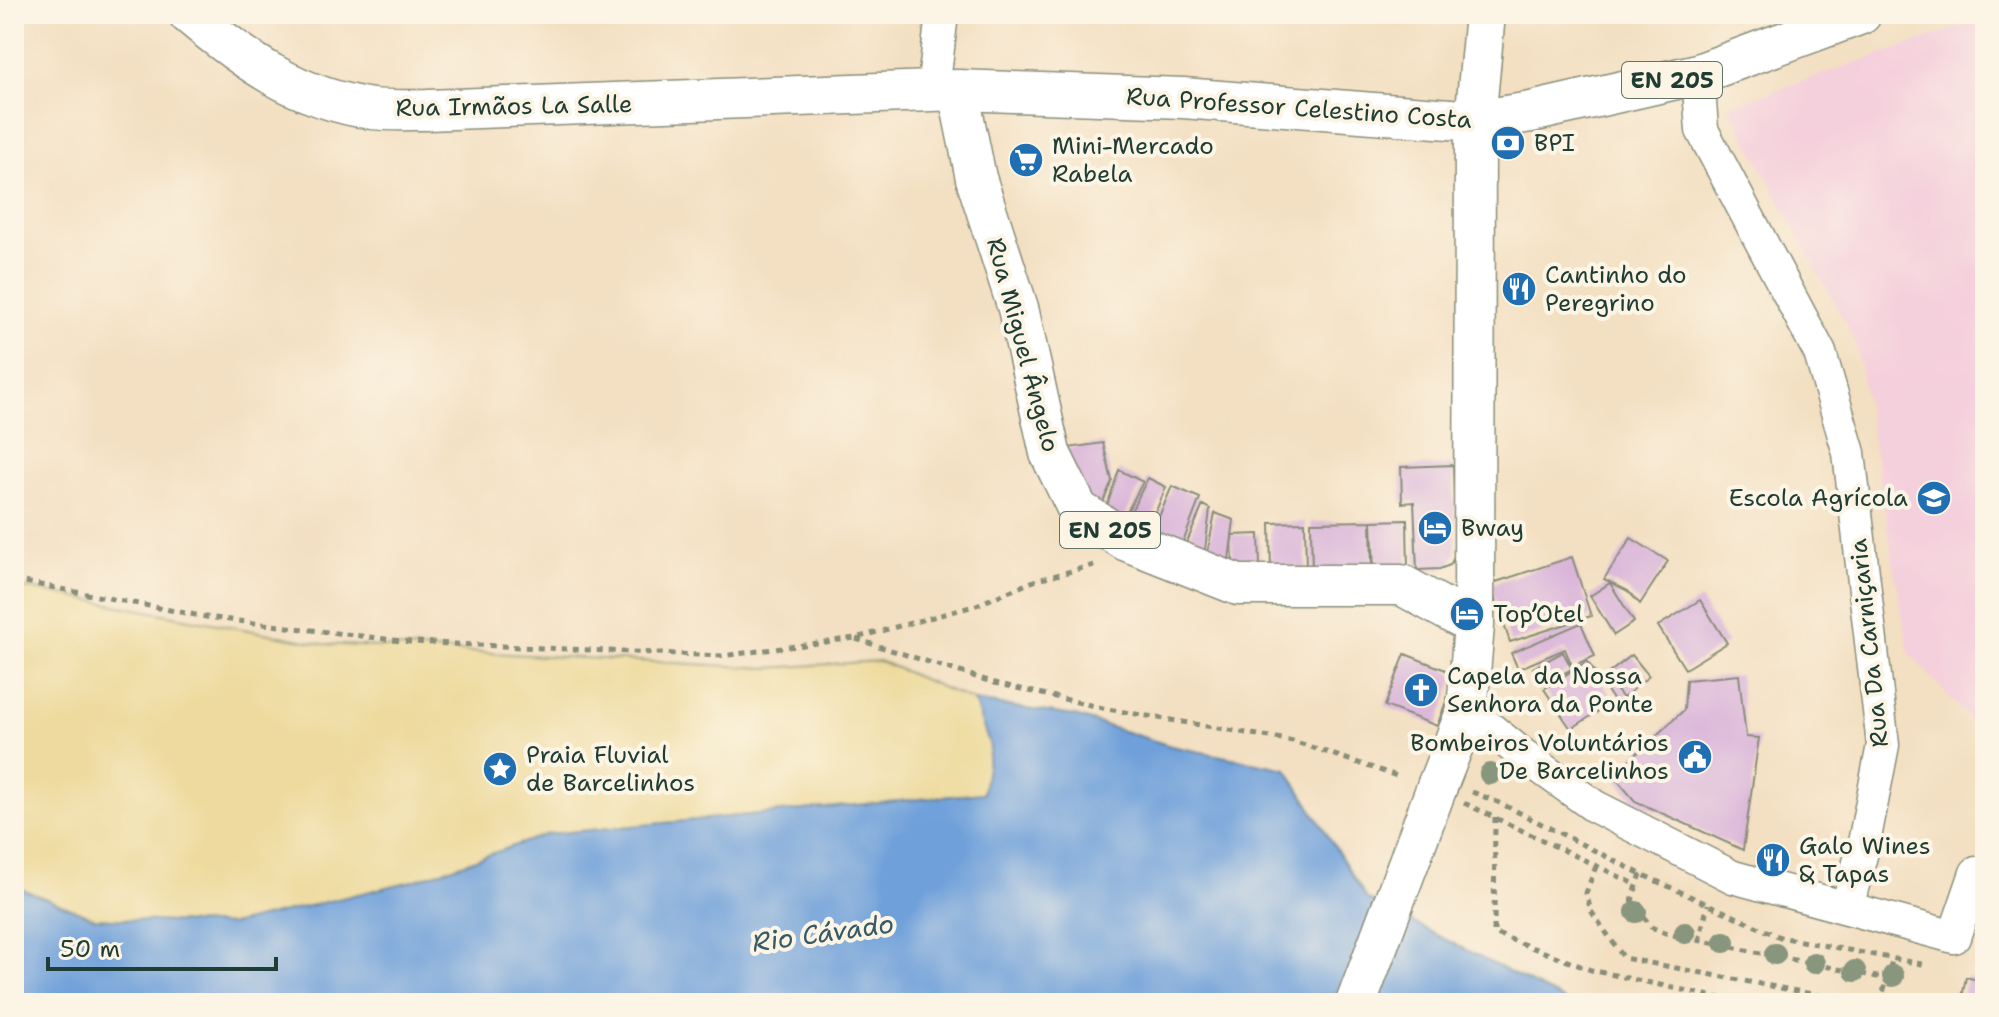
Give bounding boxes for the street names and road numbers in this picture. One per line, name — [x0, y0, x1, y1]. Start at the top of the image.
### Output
road number: EN 205 — [1622, 62, 1722, 98]
street label: Rua Professor Celestino Costa — [1125, 80, 1473, 136]
street label: Rua Irmãos La Salle — [395, 88, 633, 124]
street label: Rua Miguel Ângelo — [979, 234, 1067, 456]
road number: EN 205 — [1060, 512, 1160, 548]
street label: Rua Da Carniçaria — [1842, 537, 1896, 749]

